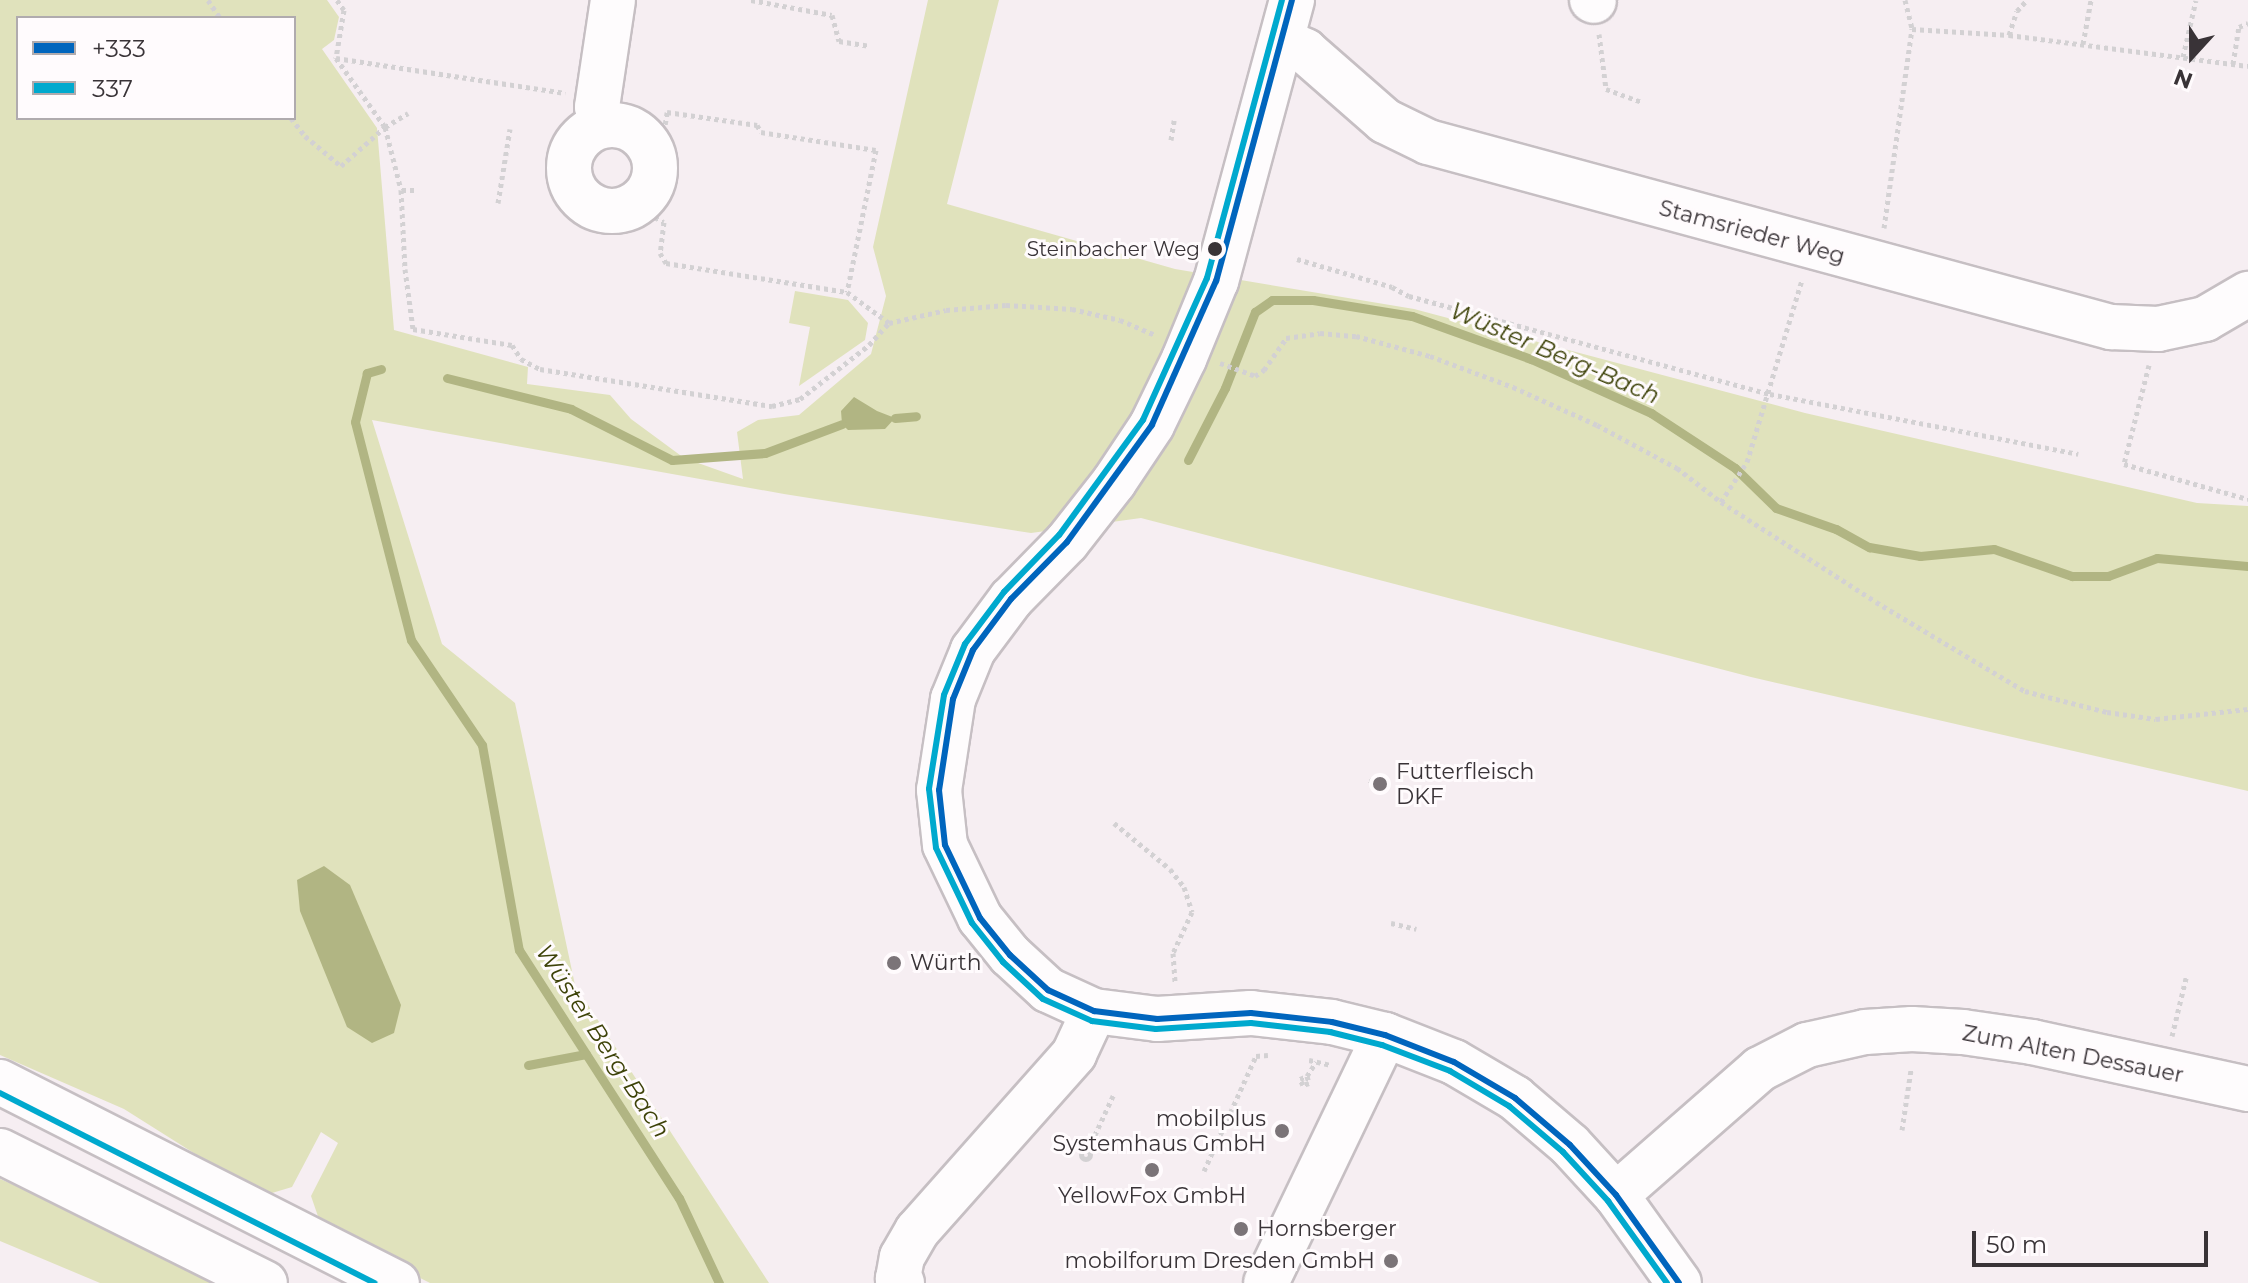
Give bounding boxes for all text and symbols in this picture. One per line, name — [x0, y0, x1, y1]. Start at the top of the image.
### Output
legend — [16, 16, 296, 120]
north arrow — [2152, 16, 2232, 96]
text: +333 — [92, 34, 146, 63]
text: N — [2170, 63, 2196, 95]
text: 337 — [92, 74, 133, 103]
street label: Stamsrieder Weg — [1656, 194, 1848, 270]
place label: Steinbacher Weg — [1027, 237, 1200, 261]
marker: Steinbacher Weg — [1207, 241, 1223, 257]
water label: Wüster Berg-Bach — [1446, 296, 1664, 410]
place label: Futterfleisch DKF — [1396, 758, 1534, 810]
marker: Futterfleisch DKF — [1371, 775, 1389, 793]
water label: Wüster Berg-Bach — [530, 939, 676, 1143]
place label: Würth — [910, 950, 981, 976]
marker: Würth — [885, 954, 903, 972]
street label: Zum Alten Dessauer — [1960, 1020, 2186, 1088]
place label: mobilplus Systemhaus GmbH — [1053, 1105, 1266, 1156]
marker: mobilplus Systemhaus GmbH — [1273, 1122, 1291, 1140]
marker: YellowFox GmbH — [1143, 1161, 1161, 1179]
place label: YellowFox GmbH — [1058, 1183, 1246, 1209]
scale bar — [1976, 1215, 2212, 1265]
place label: Hornsberger — [1257, 1216, 1397, 1242]
marker: Hornsberger — [1232, 1220, 1250, 1238]
text: 50 m — [1986, 1230, 2047, 1259]
place label: mobilforum Dresden GmbH — [1065, 1248, 1375, 1274]
marker: mobilforum Dresden GmbH — [1382, 1252, 1400, 1270]

